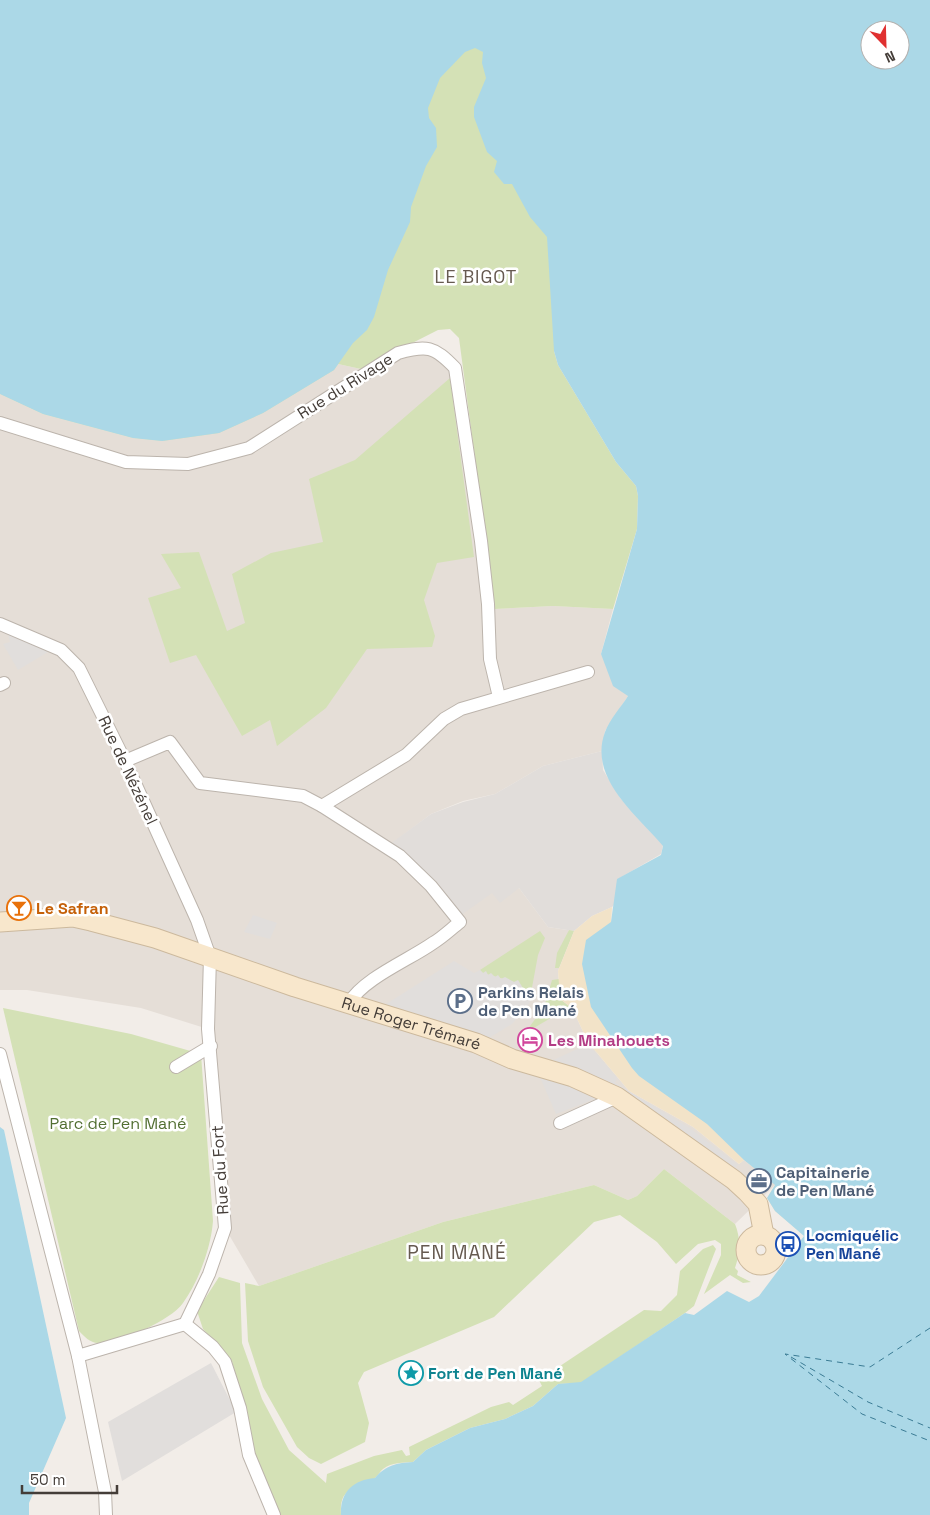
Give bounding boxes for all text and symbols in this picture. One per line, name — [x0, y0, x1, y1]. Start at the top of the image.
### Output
north arrow — [860, 20, 910, 70]
text: N — [882, 47, 898, 67]
district label: LE BIGOT — [435, 265, 517, 288]
street label: Rue du Rivage — [293, 348, 397, 424]
street label: Rue de Nézénel — [94, 712, 162, 828]
bar icon: Le Safran — [6, 895, 32, 921]
place label: Le Safran — [36, 898, 109, 919]
place label: Parkins Relais de Pen Mané — [478, 982, 584, 1021]
parking icon: Parkins Relais de Pen Mané — [447, 988, 473, 1014]
street label: Rue Roger Trémaré — [339, 992, 484, 1054]
hotel icon: Les Minahouets — [517, 1027, 543, 1053]
place label: Les Minahouets — [548, 1030, 670, 1051]
park label: Parc de Pen Mané — [49, 1113, 187, 1134]
street label: Rue du Fort — [206, 1125, 234, 1215]
place label: Capitainerie de Pen Mané — [776, 1162, 875, 1201]
office icon: Capitainerie de Pen Mané — [746, 1168, 772, 1194]
place label: Locmiquélic Pen Mané — [806, 1225, 899, 1264]
bus stop icon: Locmiquélic Pen Mané — [775, 1231, 801, 1257]
district label: PEN MANÉ — [407, 1240, 507, 1265]
place icon: Fort de Pen Mané — [398, 1360, 424, 1386]
place label: Fort de Pen Mané — [428, 1363, 563, 1384]
scale bar — [22, 1462, 118, 1494]
text: 50 m — [30, 1470, 65, 1489]

